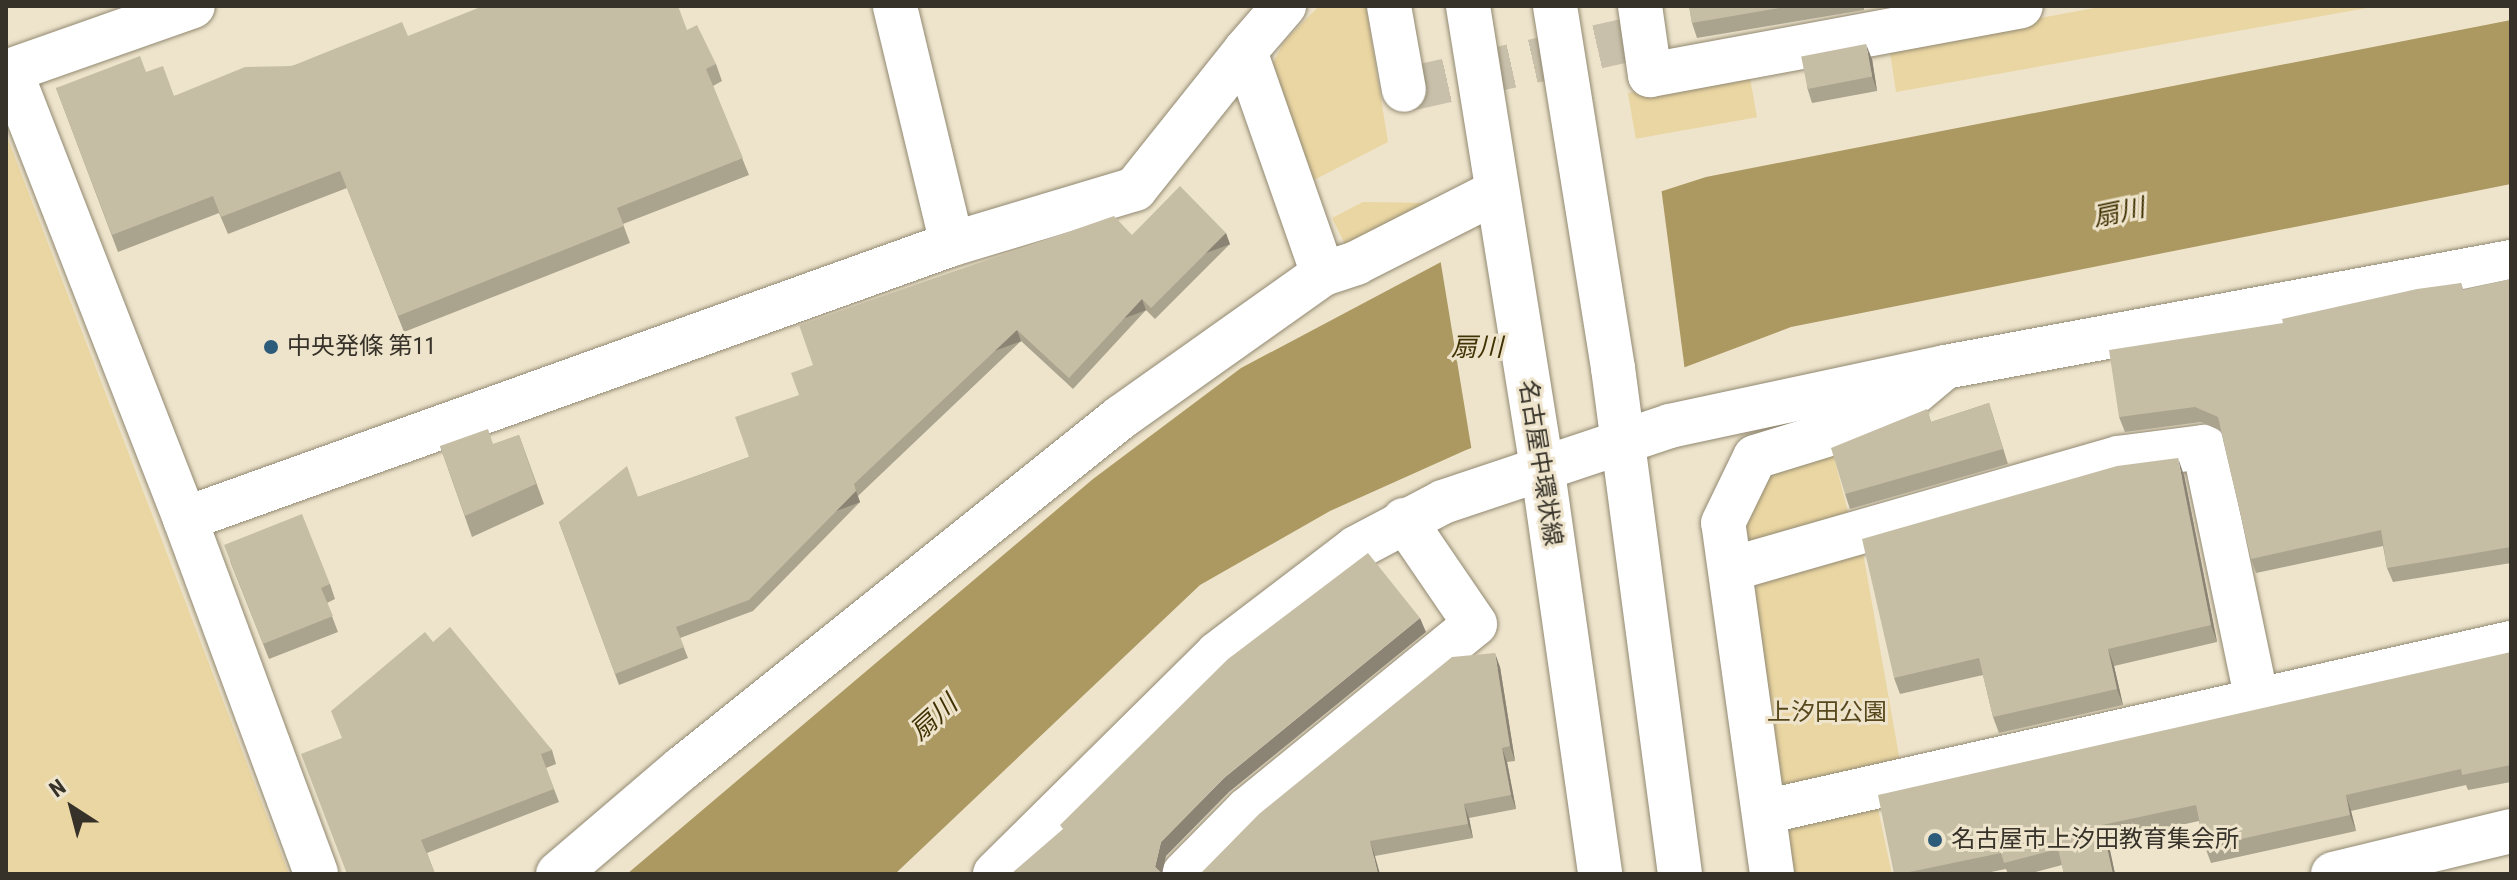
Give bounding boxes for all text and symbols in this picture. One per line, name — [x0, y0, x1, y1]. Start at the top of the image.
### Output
water label: 扇川 — [2090, 192, 2148, 234]
water label: 扇川 — [1451, 332, 1503, 364]
place label: 中央発條 第11 — [287, 333, 436, 361]
marker: 中央発條 第11 — [262, 338, 280, 356]
street label: 名古屋中環状線 — [1513, 378, 1567, 548]
water label: 扇川 — [904, 689, 964, 747]
park label: 上汐田公園 — [1767, 699, 1887, 727]
north arrow — [32, 768, 112, 848]
text: N — [45, 774, 70, 802]
place label: 名古屋市上汐田教育集会所 — [1951, 826, 2239, 854]
marker: 名古屋市上汐田教育集会所 — [1926, 831, 1944, 849]

